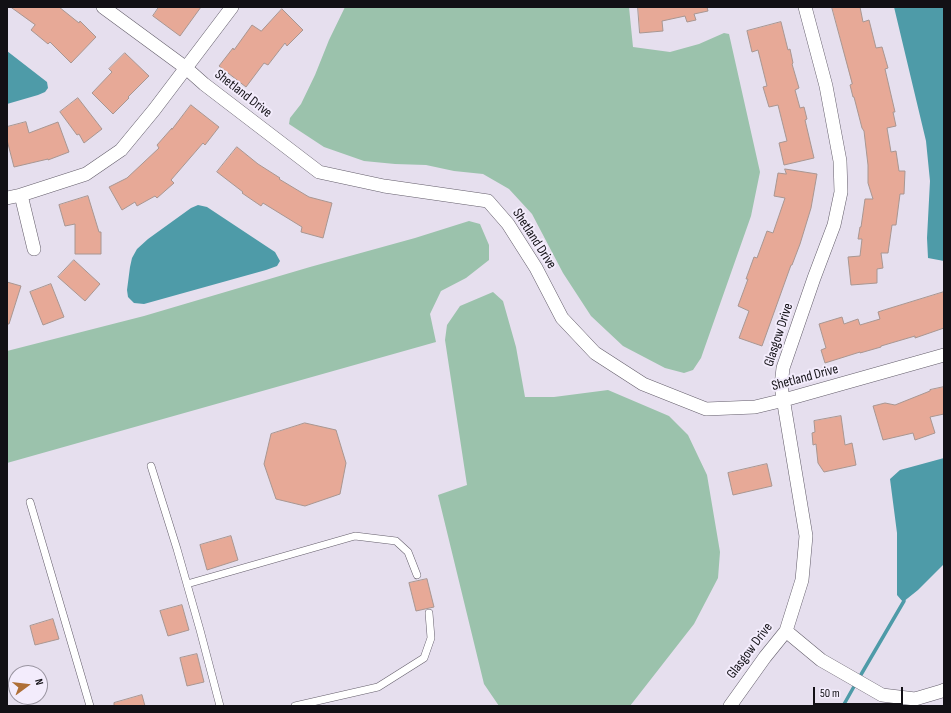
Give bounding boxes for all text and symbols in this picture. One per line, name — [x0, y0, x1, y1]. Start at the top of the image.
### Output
street label: Shetland Drive — [211, 66, 275, 122]
street label: Shetland Drive — [508, 206, 560, 272]
street label: Glasgow Drive — [761, 301, 797, 369]
street label: Shetland Drive — [770, 361, 840, 395]
street label: Glasgow Drive — [724, 620, 776, 682]
north arrow — [8, 665, 48, 705]
text: N — [32, 678, 46, 687]
scale bar — [815, 679, 905, 705]
text: 50 m — [820, 686, 840, 701]

